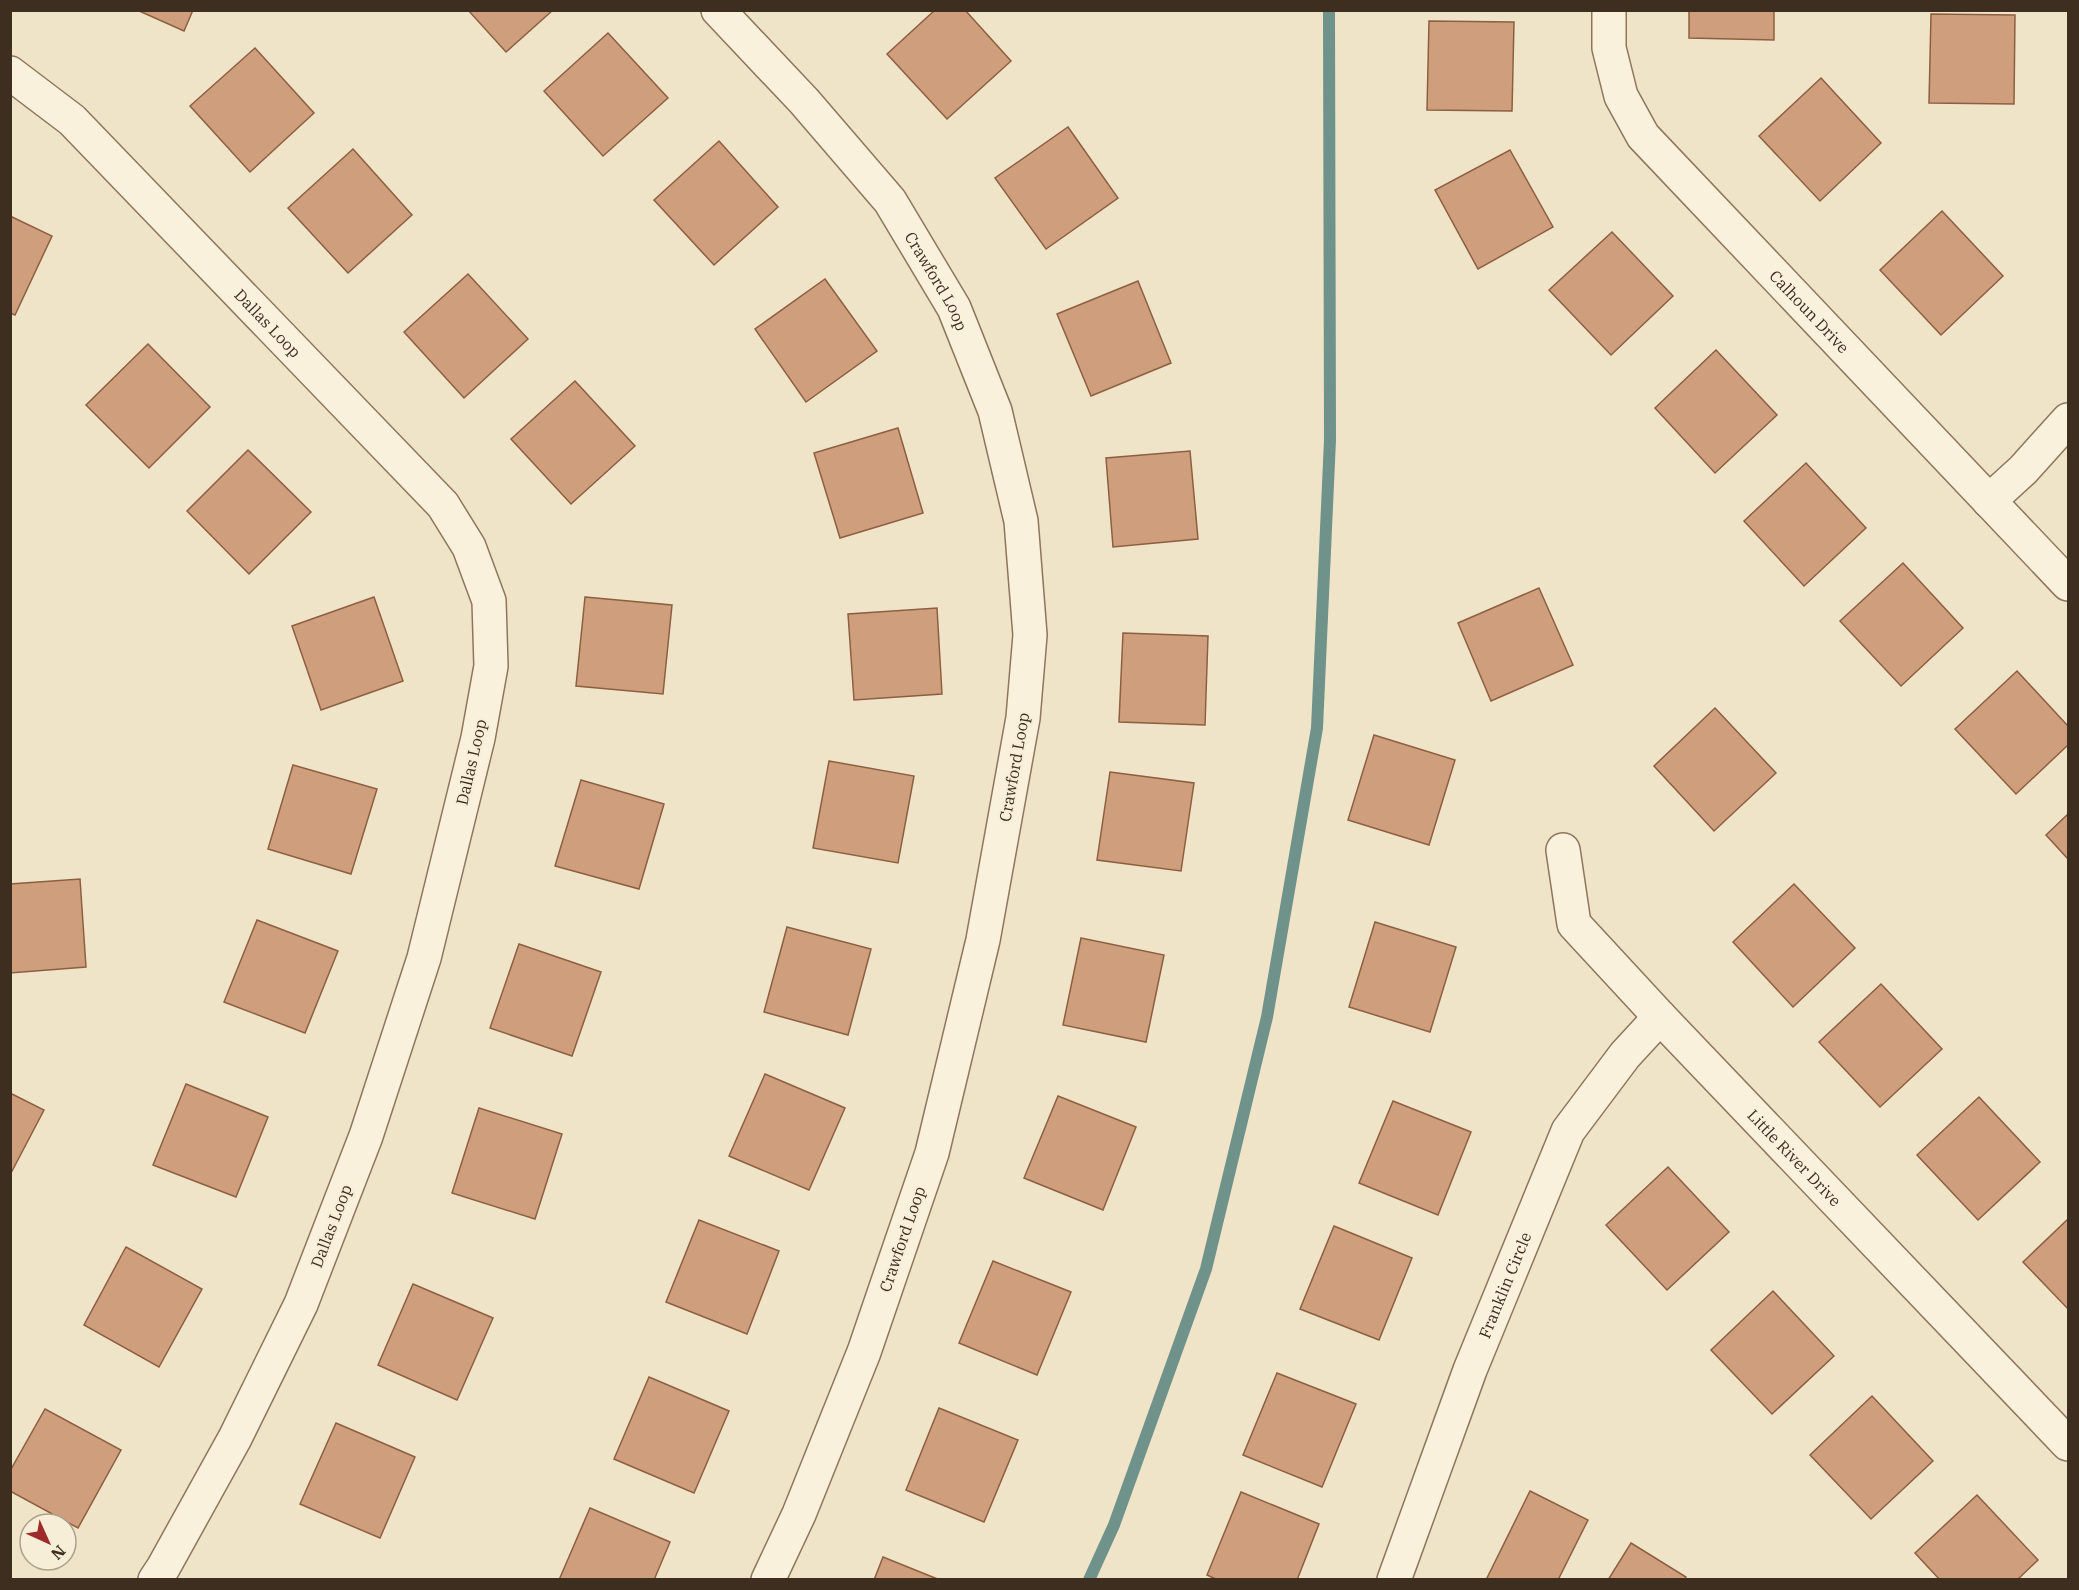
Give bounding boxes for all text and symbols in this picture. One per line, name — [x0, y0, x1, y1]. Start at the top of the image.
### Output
street label: Crawford Loop — [901, 228, 972, 334]
street label: Calhoun Drive — [1765, 266, 1854, 357]
street label: Dallas Loop — [230, 285, 306, 362]
street label: Crawford Loop — [995, 711, 1033, 823]
street label: Dallas Loop — [451, 717, 491, 807]
street label: Little River Drive — [1743, 1105, 1845, 1210]
street label: Dallas Loop — [306, 1181, 356, 1270]
street label: Crawford Loop — [875, 1183, 930, 1295]
street label: Franklin Circle — [1474, 1229, 1535, 1341]
north arrow — [18, 1512, 78, 1572]
text: N — [47, 1541, 70, 1564]

